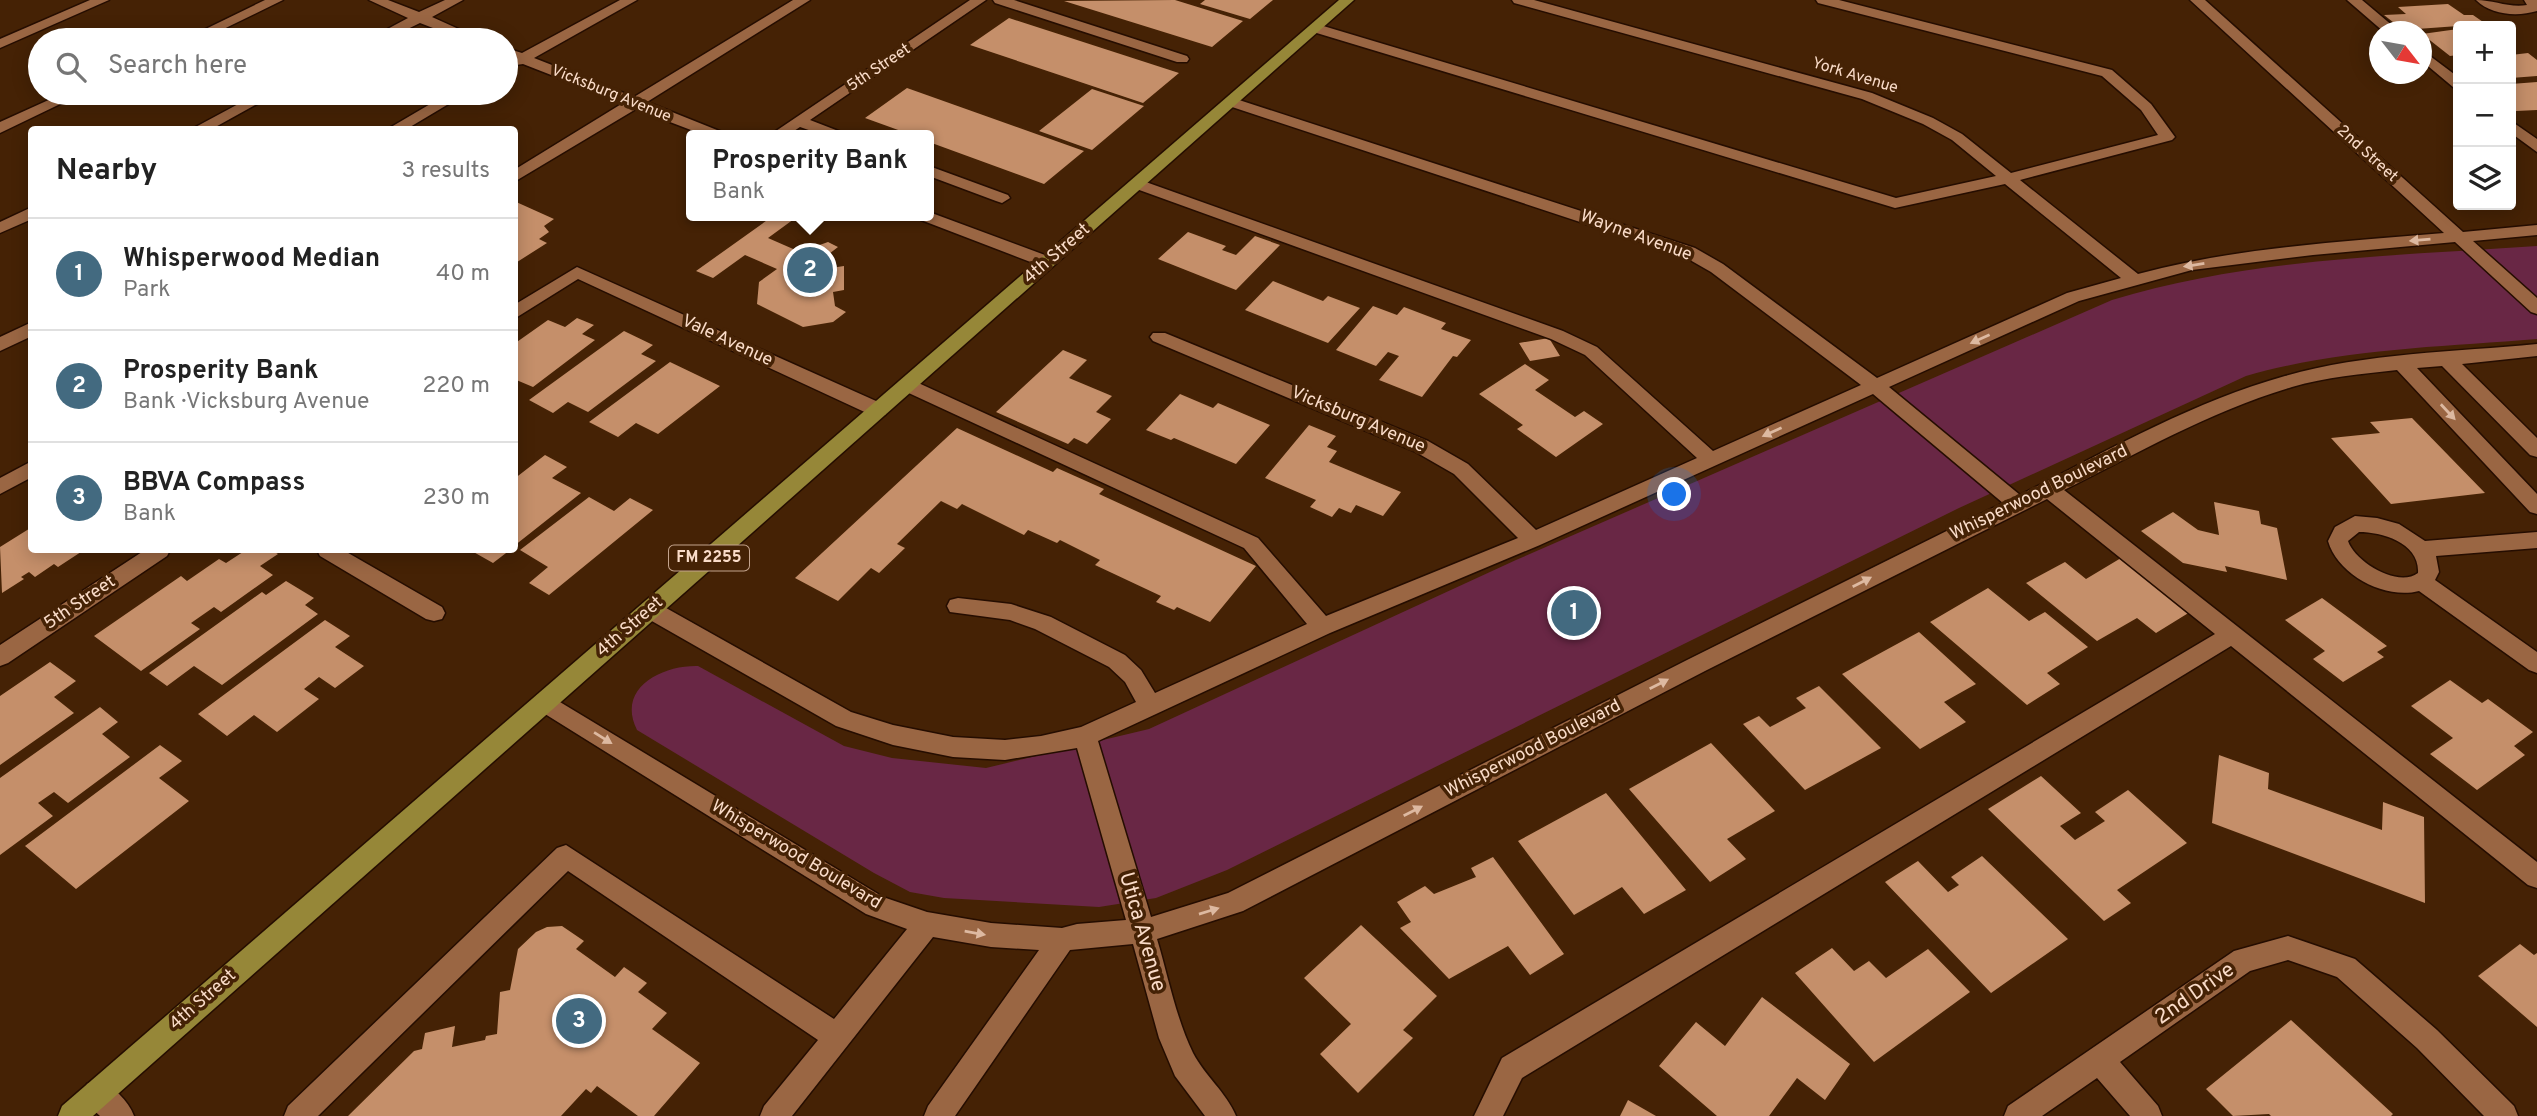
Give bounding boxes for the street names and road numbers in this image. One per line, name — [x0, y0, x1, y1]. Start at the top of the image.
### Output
street label: 5th Street — [843, 39, 915, 97]
street label: York Avenue — [1810, 53, 1900, 99]
street label: Vicksburg Avenue — [548, 61, 674, 127]
street label: 2nd Street — [2332, 121, 2402, 187]
street label: Wayne Avenue — [1577, 205, 1695, 267]
street label: 4th Street — [1019, 219, 1095, 289]
street label: Vale Avenue — [678, 310, 776, 372]
street label: Vicksburg Avenue — [1287, 381, 1429, 459]
street label: Whisperwood Boulevard — [1946, 440, 2132, 546]
road number: FM 2255 — [669, 545, 749, 570]
street label: 5th Street — [40, 571, 120, 635]
street label: 4th Street — [592, 592, 668, 662]
street label: Whisperwood Boulevard — [1441, 695, 1625, 803]
street label: Whisperwood Boulevard — [707, 795, 885, 915]
street label: Utica Avenue — [1112, 869, 1172, 995]
street label: 2nd Drive — [2150, 957, 2240, 1031]
street label: 4th Street — [165, 965, 241, 1035]

